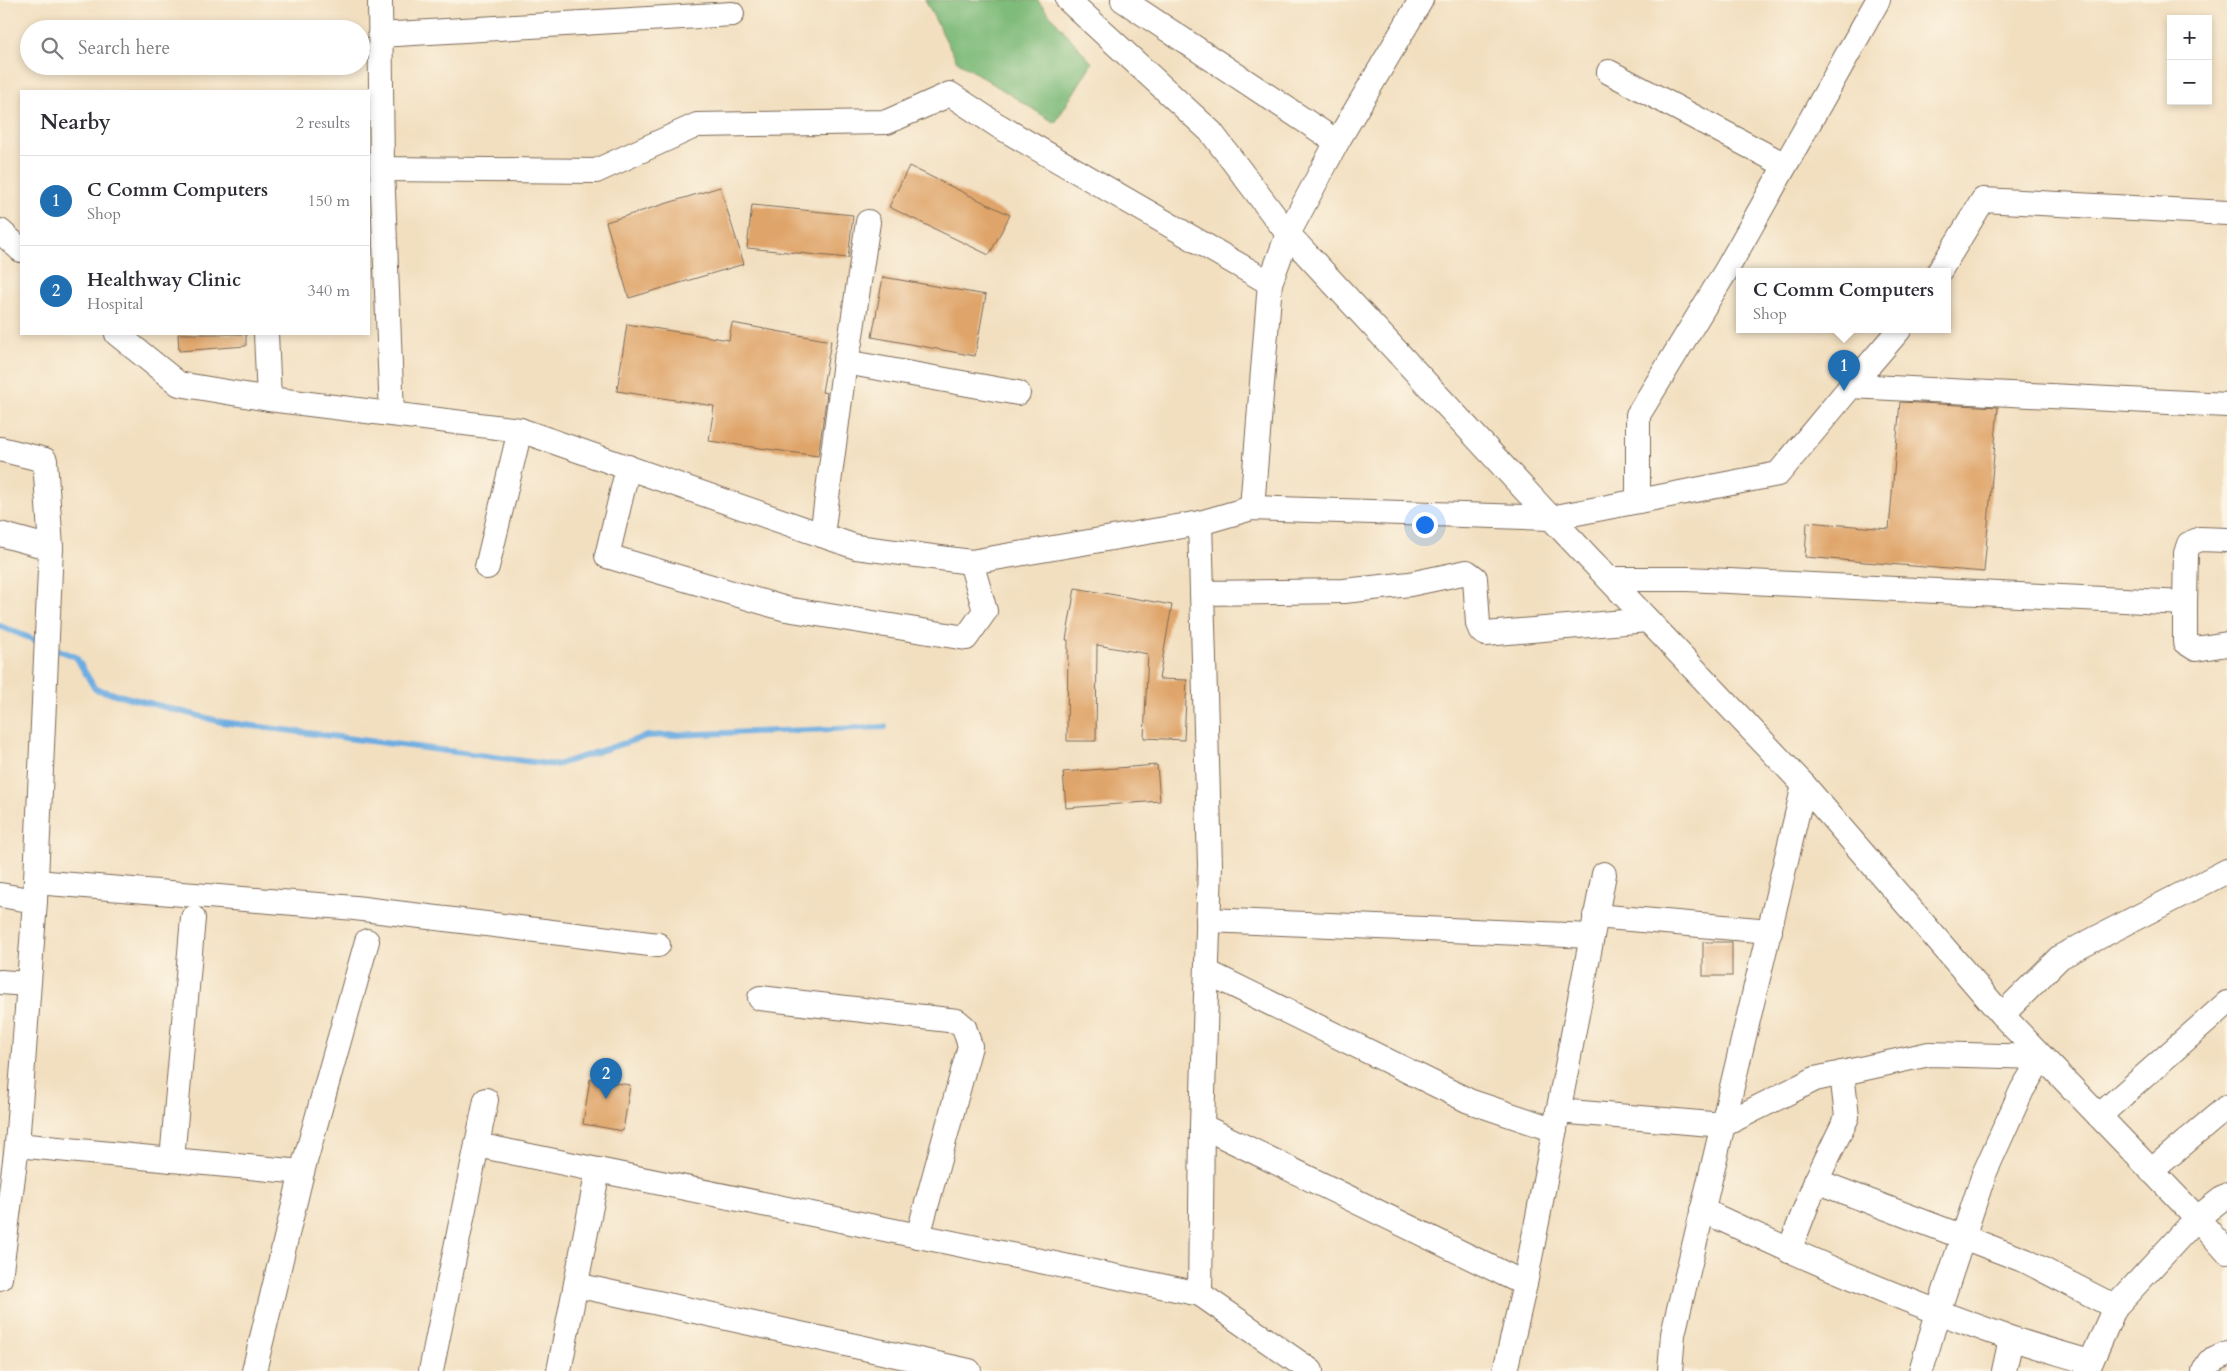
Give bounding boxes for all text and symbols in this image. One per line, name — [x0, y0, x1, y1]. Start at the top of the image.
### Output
map controls — [2167, 15, 2212, 105]
button: + — [2167, 15, 2212, 60]
search box — [20, 20, 370, 75]
icon: search — [38, 34, 66, 62]
text: Search here — [78, 35, 170, 61]
button: − — [2167, 60, 2212, 105]
text: Nearby — [40, 108, 111, 137]
text: 2 results — [296, 112, 350, 134]
text: C Comm Computers — [87, 177, 268, 203]
text: 1 — [52, 190, 60, 212]
text: 150 m — [308, 190, 350, 212]
text: Shop — [87, 203, 121, 225]
text: Healthway Clinic — [87, 267, 241, 293]
popup — [1736, 268, 1951, 333]
text: C Comm Computers — [1753, 277, 1934, 303]
text: 2 — [52, 280, 60, 302]
text: 340 m — [308, 280, 350, 302]
text: Hospital — [87, 293, 143, 315]
text: Shop — [1753, 303, 1787, 325]
pin: 1 — [1828, 350, 1860, 391]
your location — [1412, 512, 1438, 538]
pin: 2 — [590, 1058, 622, 1099]

